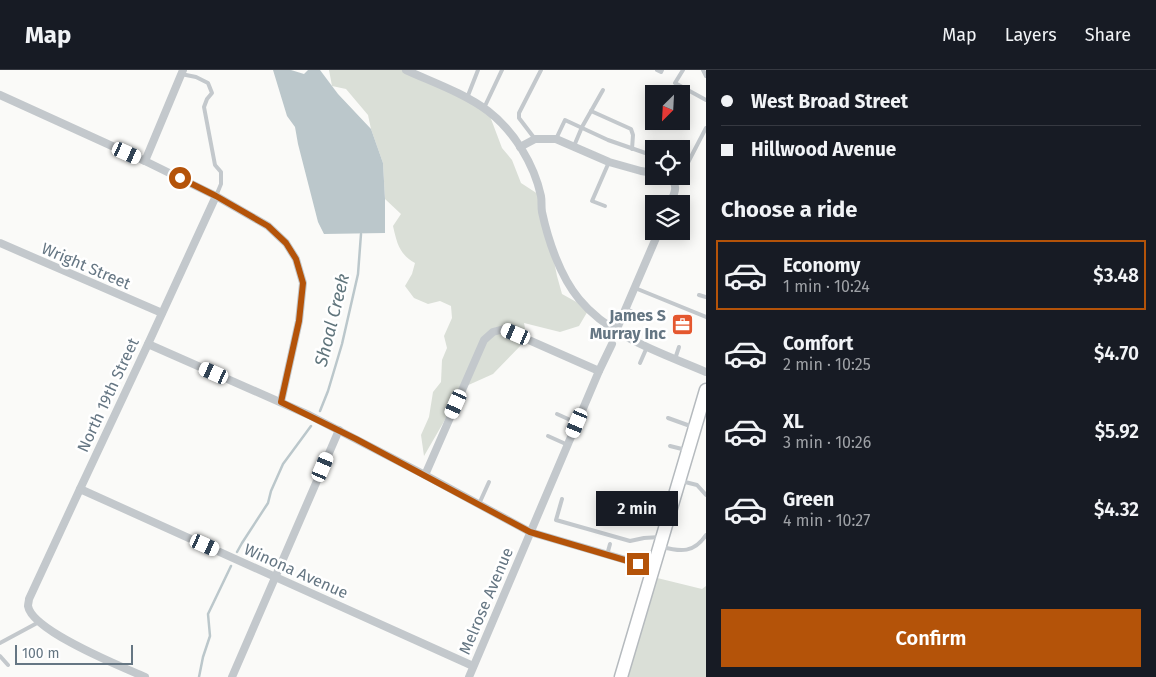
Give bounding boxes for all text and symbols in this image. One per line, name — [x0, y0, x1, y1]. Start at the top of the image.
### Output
text: Map — [25, 21, 71, 49]
text: Map — [942, 24, 977, 46]
text: Layers — [1005, 24, 1057, 46]
text: Share — [1085, 24, 1131, 46]
north arrow — [645, 85, 690, 130]
map controls — [645, 85, 690, 240]
text: West Broad Street — [751, 90, 908, 113]
text: Hillwood Avenue — [751, 138, 896, 161]
car — [110, 140, 143, 166]
button: locate — [645, 140, 690, 185]
route start — [169, 167, 191, 189]
button: layers — [645, 195, 690, 240]
text: Choose a ride — [721, 196, 857, 223]
street label: Wright Street — [39, 239, 134, 293]
icon: car — [723, 253, 768, 298]
text: Economy — [783, 254, 860, 277]
text: $3.48 — [1093, 264, 1139, 287]
water label: Shoal Creek — [310, 271, 354, 370]
text: 1 min · 10:24 — [783, 277, 870, 296]
place label: James S Murray Inc — [590, 306, 666, 343]
office icon: James S Murray Inc — [670, 312, 694, 336]
car — [499, 321, 532, 347]
icon: car — [723, 331, 768, 376]
text: Comfort — [783, 332, 853, 355]
street label: North 19th Street — [73, 335, 143, 455]
text: $4.70 — [1094, 342, 1139, 365]
text: 2 min · 10:25 — [783, 355, 871, 374]
car — [197, 360, 230, 386]
car — [443, 387, 468, 421]
car — [564, 406, 589, 440]
icon: car — [723, 409, 768, 454]
text: XL — [783, 410, 804, 433]
text: $5.92 — [1095, 420, 1139, 443]
text: 3 min · 10:26 — [783, 433, 871, 452]
car — [310, 450, 335, 484]
icon: car — [723, 487, 768, 532]
text: Green — [783, 488, 834, 511]
callout: 2 min — [597, 492, 679, 526]
text: $4.32 — [1094, 498, 1139, 521]
text: 2 min — [617, 499, 657, 518]
text: 4 min · 10:27 — [783, 511, 870, 530]
car — [188, 532, 221, 558]
street label: Winona Avenue — [241, 540, 351, 602]
street label: Melrose Avenue — [455, 545, 517, 657]
route end — [627, 553, 649, 575]
button: Confirm — [721, 609, 1141, 667]
scale bar — [15, 642, 132, 665]
text: 100 m — [22, 645, 59, 662]

